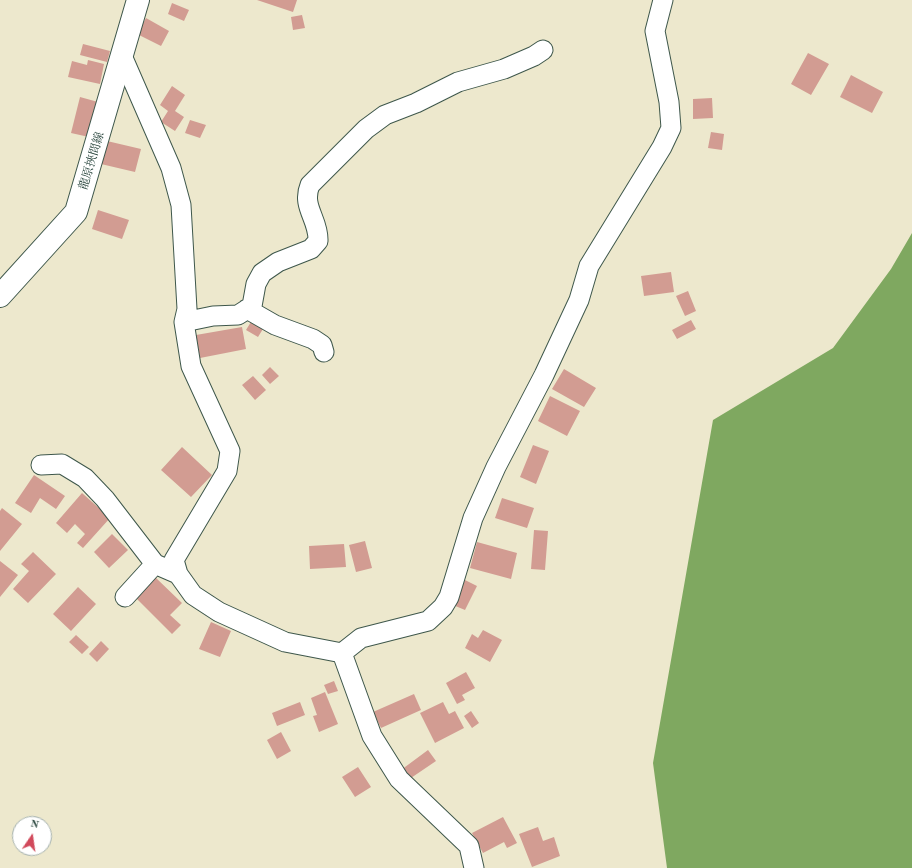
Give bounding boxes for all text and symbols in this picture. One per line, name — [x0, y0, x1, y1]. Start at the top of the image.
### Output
street label: 龍原挾間線 — [76, 130, 108, 192]
north arrow — [12, 816, 52, 856]
text: N — [29, 818, 40, 831]

